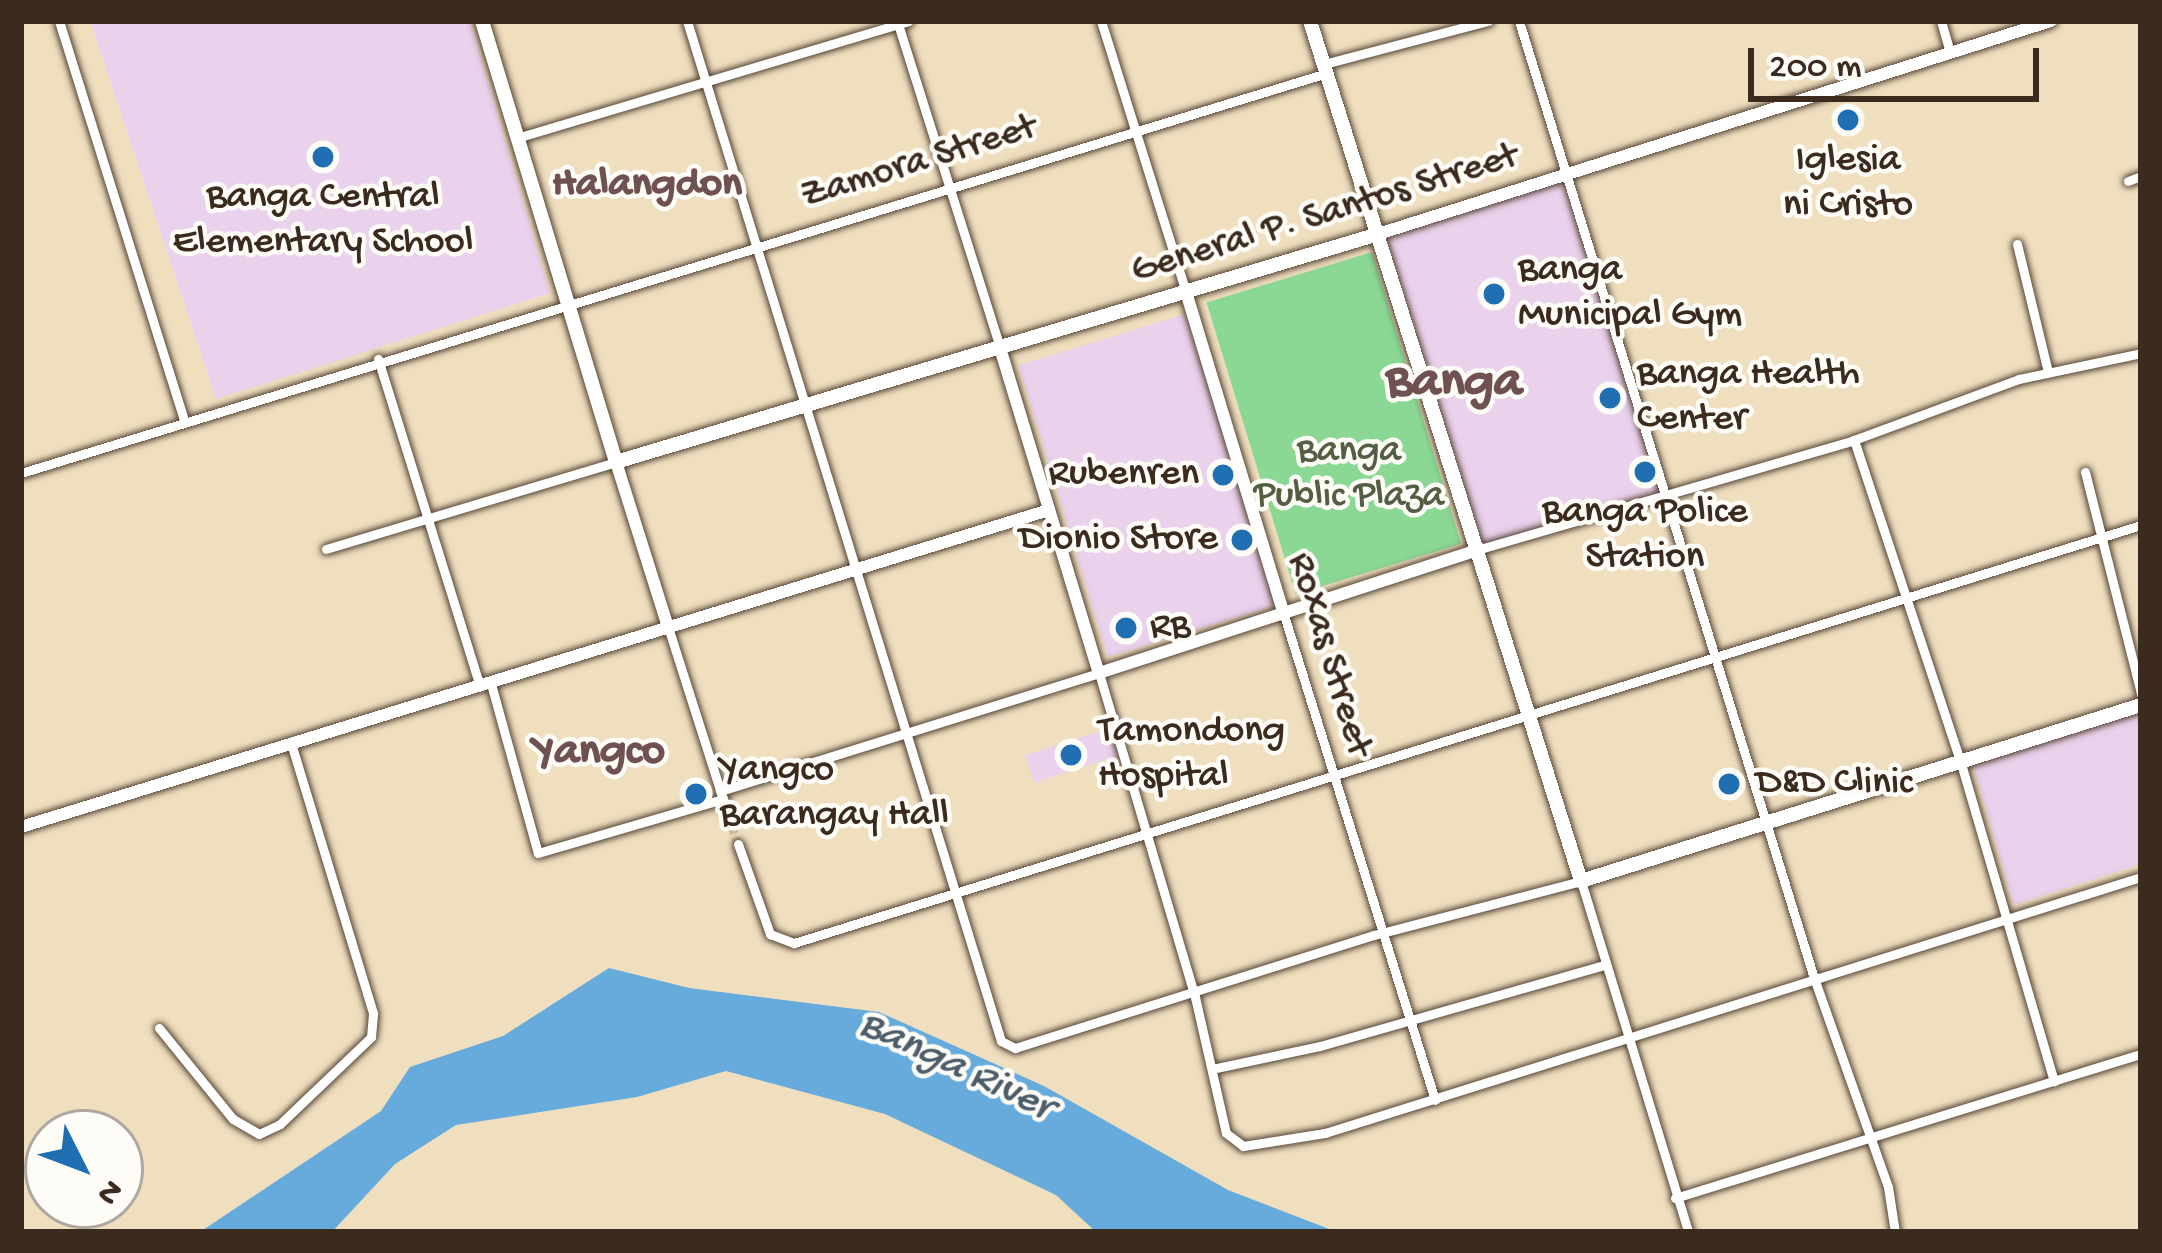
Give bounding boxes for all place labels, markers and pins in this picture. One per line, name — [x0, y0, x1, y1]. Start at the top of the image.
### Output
marker: Iglesia ni Cristo — [1835, 107, 1861, 133]
place label: Iglesia ni Cristo — [1783, 139, 1913, 230]
marker: Banga Central Elementary School — [310, 144, 336, 170]
place label: Banga Central Elementary School — [173, 176, 473, 267]
place label: Banga Municipal Gym — [1518, 249, 1742, 340]
marker: Banga Municipal Gym — [1481, 281, 1507, 307]
place label: Banga Health Center — [1637, 353, 1860, 444]
marker: Banga Health Center — [1594, 382, 1626, 414]
place label: Rubenren — [1049, 452, 1199, 498]
marker: Banga Police Station — [1632, 459, 1658, 485]
marker: Rubenren — [1210, 462, 1236, 488]
place label: Banga Police Station — [1542, 491, 1748, 582]
place label: Dionio Store — [1019, 517, 1218, 563]
marker: Dionio Store — [1229, 527, 1255, 553]
place label: RB — [1150, 605, 1190, 651]
marker: RB — [1113, 615, 1139, 641]
place label: Tamondong Hospital — [1098, 710, 1285, 801]
marker: Tamondong Hospital — [1055, 739, 1087, 771]
place label: Yangco Barangay Hall — [720, 749, 949, 840]
place label: D&D Clinic — [1756, 761, 1912, 807]
marker: D&D Clinic — [1713, 768, 1745, 800]
marker: Yangco Barangay Hall — [683, 781, 709, 807]

